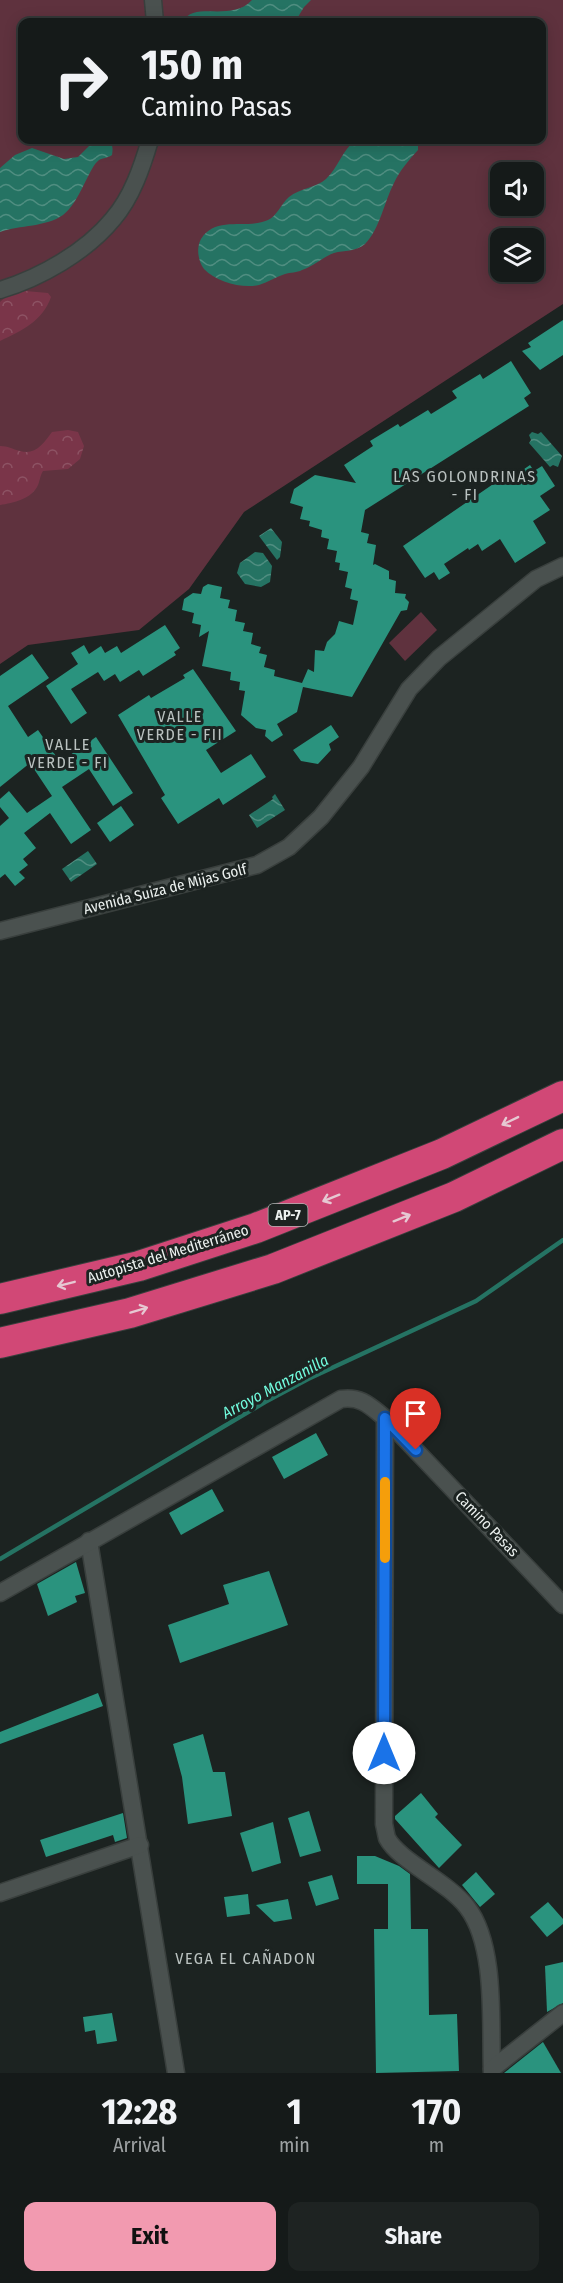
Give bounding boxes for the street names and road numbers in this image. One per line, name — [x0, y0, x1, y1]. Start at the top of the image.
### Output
street label: Avenida Suiza de Mijas Golf — [81, 860, 250, 918]
road number: AP-7 — [268, 1204, 308, 1226]
street label: Autopista del Mediterráneo — [85, 1221, 251, 1287]
street label: Camino Pasas — [451, 1488, 523, 1560]

